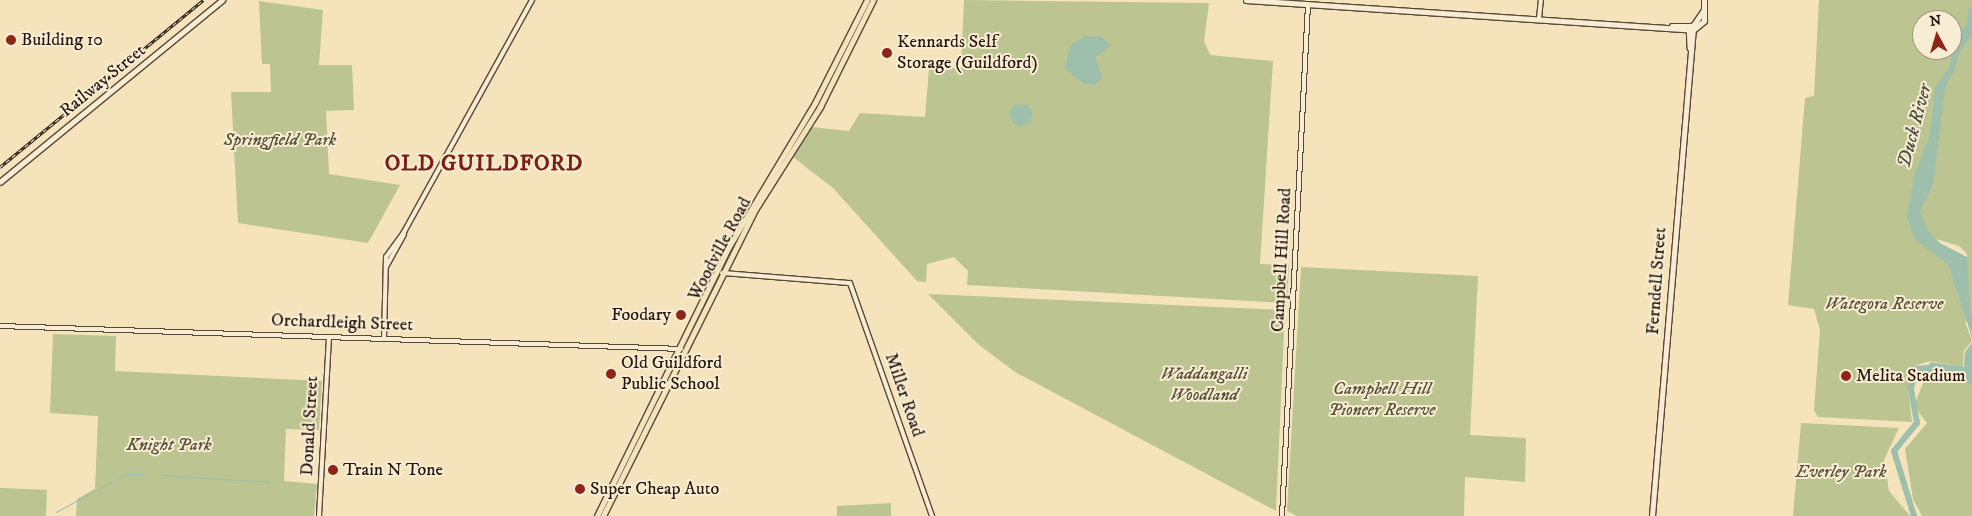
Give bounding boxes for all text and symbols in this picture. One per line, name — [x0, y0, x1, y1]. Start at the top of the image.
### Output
north arrow — [1912, 10, 1962, 60]
text: N — [1929, 12, 1942, 31]
place label: Building 10 — [21, 29, 103, 51]
place label: Kennards Self Storage (Guildford) — [897, 32, 1038, 74]
marker: Building 10 — [5, 34, 17, 46]
street label: Railway Street — [56, 40, 150, 122]
marker: Kennards Self Storage (Guildford) — [881, 47, 893, 59]
water label: Duck River — [1893, 82, 1937, 170]
park label: Springfield Park — [224, 129, 336, 151]
district label: OLD GUILDFORD — [383, 151, 585, 177]
street label: Campbell Hill Road — [1267, 187, 1297, 333]
street label: Woodville Road — [684, 194, 756, 304]
street label: Ferndell Street — [1642, 226, 1672, 336]
park label: Wategora Reserve — [1825, 293, 1943, 315]
place label: Foodary — [611, 304, 671, 326]
marker: Foodary — [675, 309, 687, 321]
street label: Orchardleigh Street — [271, 310, 413, 336]
street label: Miller Road — [880, 350, 928, 440]
place label: Old Guildford Public School — [621, 353, 722, 396]
park label: Waddangalli Woodland — [1161, 364, 1247, 406]
place label: Melita Stadium — [1856, 365, 1966, 387]
marker: Old Guildford Public School — [605, 368, 617, 380]
marker: Melita Stadium — [1840, 370, 1852, 382]
street label: Donald Street — [297, 375, 323, 477]
park label: Campbell Hill Pioneer Reserve — [1329, 379, 1435, 422]
park label: Knight Park — [126, 434, 212, 456]
place label: Train N Tone — [343, 459, 443, 481]
park label: Everley Park — [1796, 461, 1886, 483]
marker: Train N Tone — [327, 464, 339, 476]
place label: Super Cheap Auto — [590, 478, 719, 500]
marker: Super Cheap Auto — [574, 483, 586, 495]

